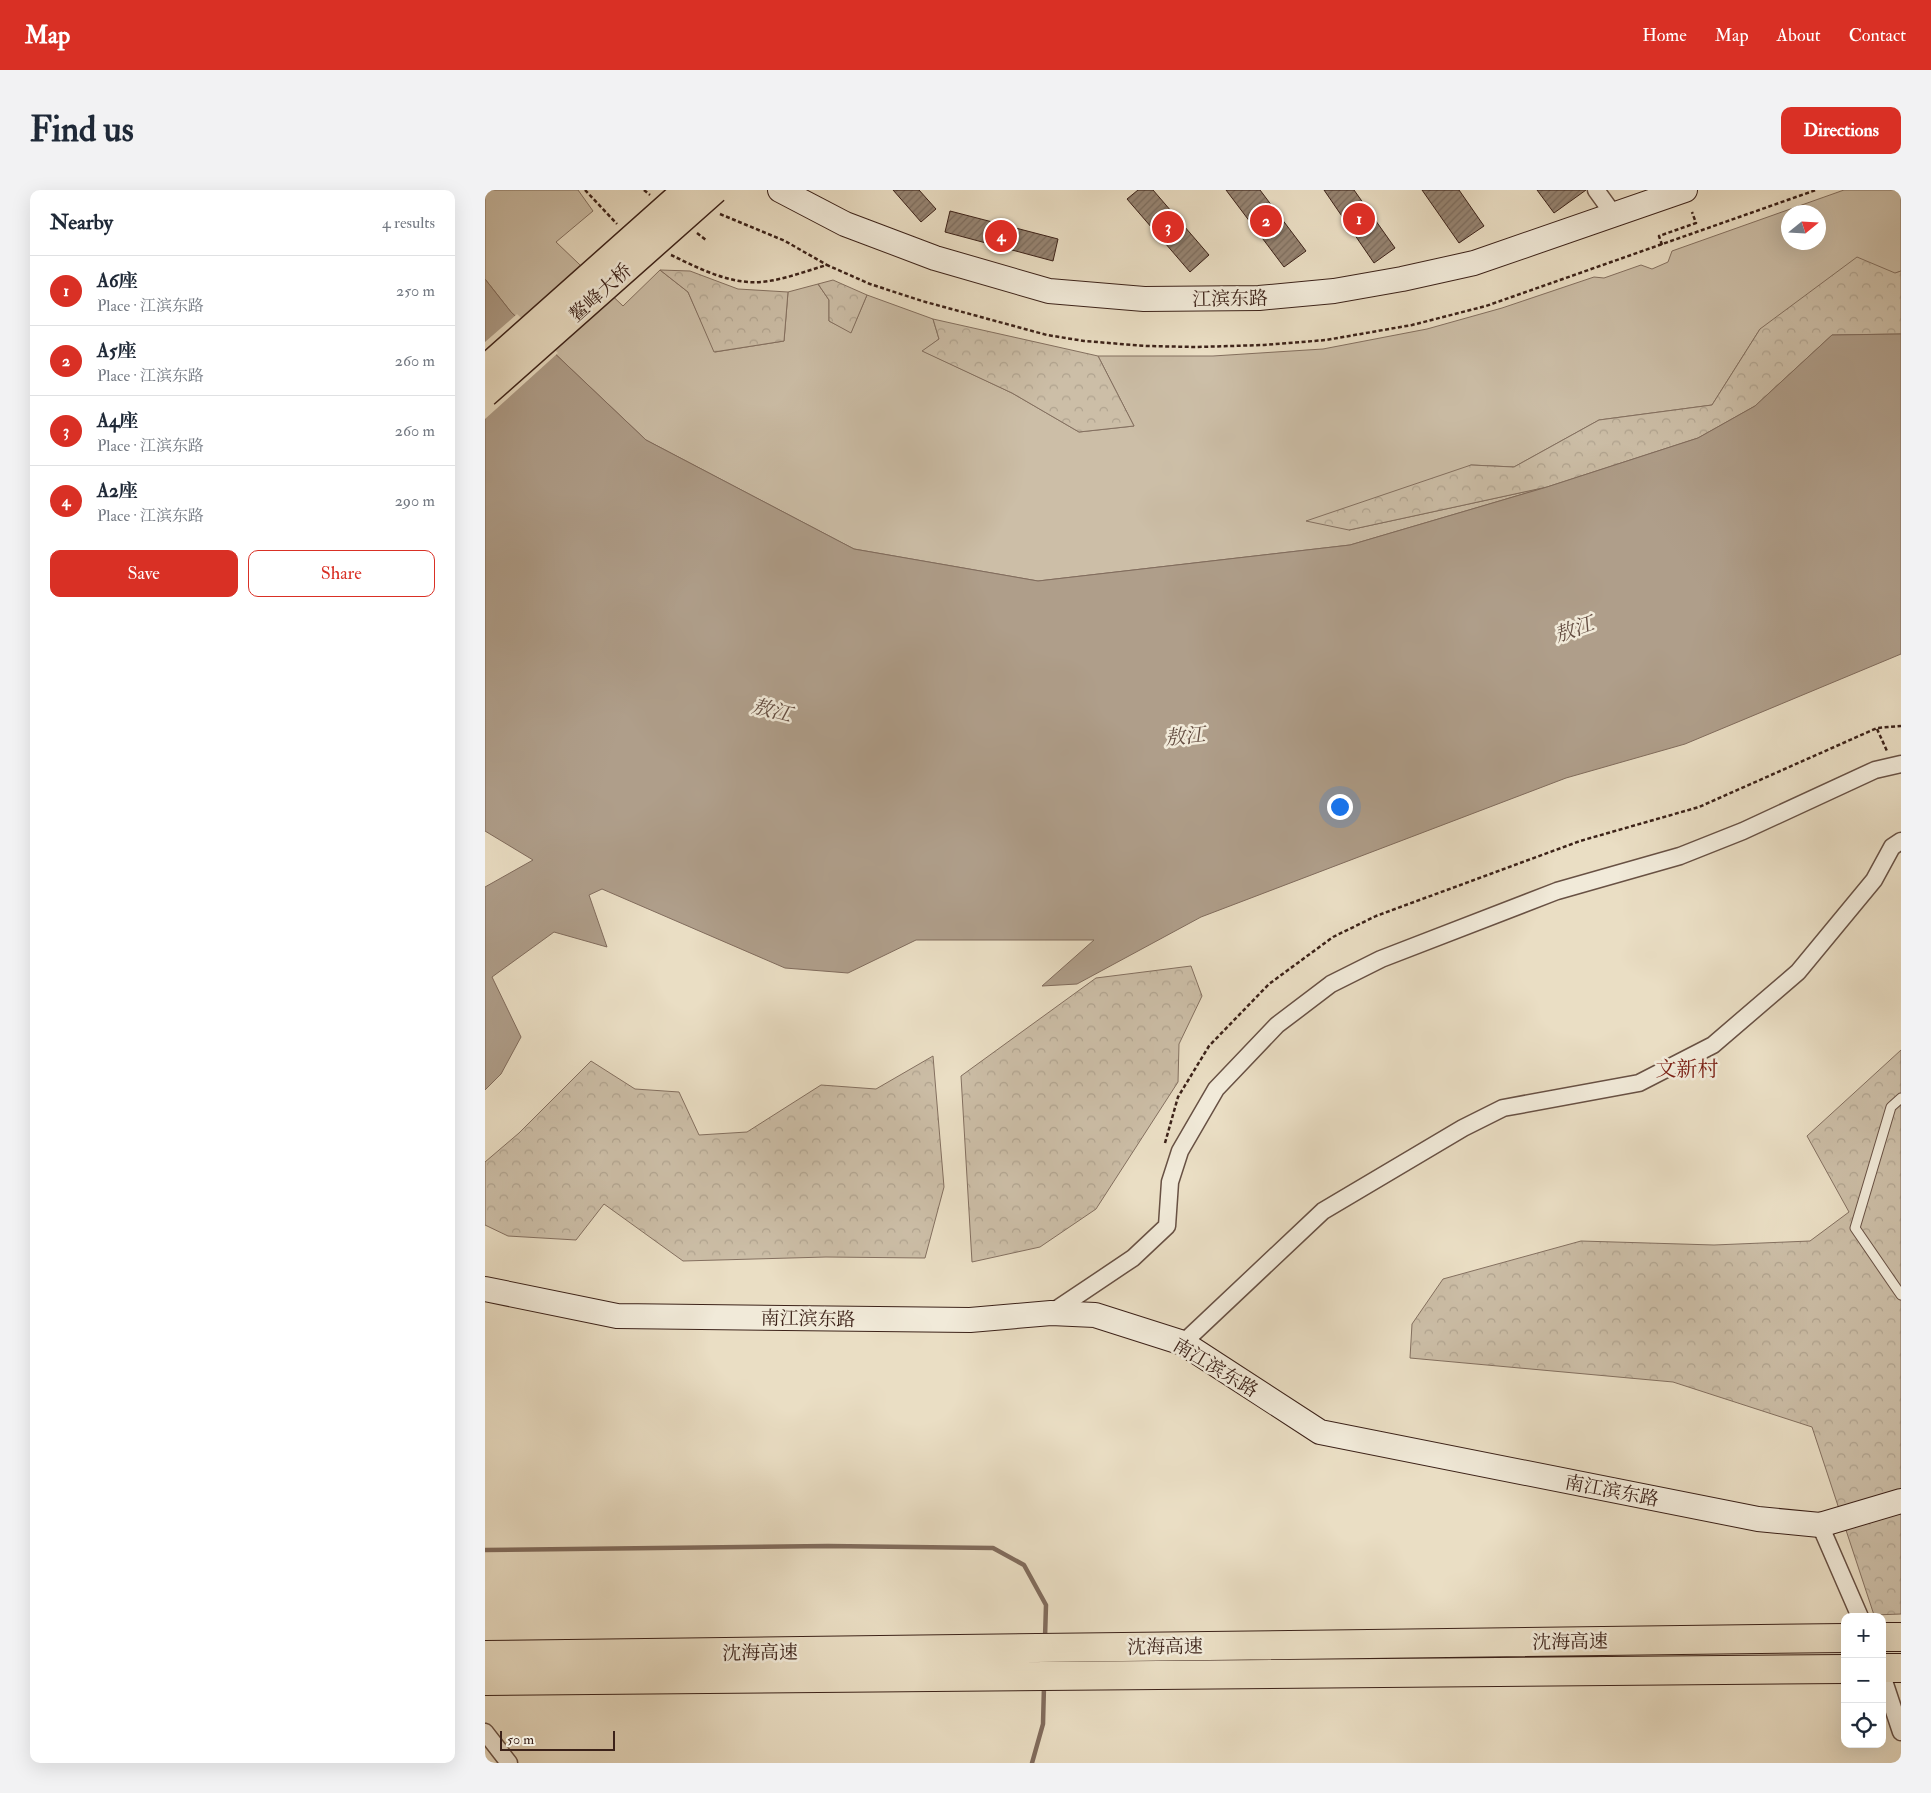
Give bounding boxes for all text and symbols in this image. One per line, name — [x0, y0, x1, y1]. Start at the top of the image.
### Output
text: Map — [25, 20, 70, 51]
text: Home — [1642, 24, 1687, 47]
text: Map — [1715, 24, 1749, 47]
text: About — [1777, 24, 1821, 47]
text: Contact — [1849, 24, 1906, 47]
button: Directions — [1781, 107, 1901, 154]
text: Find us — [30, 108, 134, 152]
pin: 1 — [1343, 200, 1375, 238]
pin: 2 — [1250, 202, 1282, 240]
north arrow — [1781, 205, 1826, 250]
pin: 3 — [1152, 208, 1184, 246]
text: Nearby — [50, 209, 113, 236]
text: 4 results — [382, 213, 435, 233]
pin: 4 — [985, 217, 1017, 255]
street label: 鳌峰大桥 — [564, 258, 637, 327]
text: A6座 — [97, 269, 138, 293]
text: 1 — [63, 281, 69, 301]
text: 250 m — [396, 281, 435, 301]
street label: 江滨东路 — [1192, 286, 1268, 312]
text: Place · 江滨东路 — [97, 296, 204, 316]
text: A5座 — [97, 339, 136, 363]
text: 2 — [62, 351, 70, 371]
text: 260 m — [395, 351, 435, 371]
text: Place · 江滨东路 — [97, 366, 204, 386]
text: A4座 — [97, 409, 138, 433]
text: 3 — [63, 421, 69, 441]
text: 260 m — [395, 421, 435, 441]
text: Place · 江滨东路 — [97, 436, 204, 456]
text: A2座 — [97, 479, 138, 503]
text: 4 — [62, 491, 70, 511]
text: 290 m — [395, 491, 435, 511]
text: Place · 江滨东路 — [97, 506, 204, 526]
button: Save — [50, 550, 238, 597]
button: Share — [248, 550, 435, 597]
water label: 敖江 — [1551, 610, 1600, 648]
water label: 敖江 — [749, 694, 797, 728]
water label: 敖江 — [1164, 722, 1209, 751]
your location — [1327, 794, 1353, 820]
district label: 文新村 — [1656, 1056, 1719, 1083]
street label: 南江滨东路 — [760, 1306, 856, 1332]
street label: 南江滨东路 — [1169, 1333, 1262, 1403]
street label: 南江滨东路 — [1563, 1470, 1661, 1512]
map controls — [1841, 1613, 1886, 1748]
button: + — [1841, 1613, 1886, 1658]
street label: 沈海高速 — [1532, 1629, 1608, 1655]
street label: 沈海高速 — [1127, 1634, 1203, 1660]
street label: 沈海高速 — [722, 1640, 798, 1666]
button: − — [1841, 1658, 1886, 1703]
button: locate — [1841, 1703, 1886, 1748]
scale bar — [500, 1728, 615, 1751]
text: 50 m — [507, 1731, 534, 1748]

